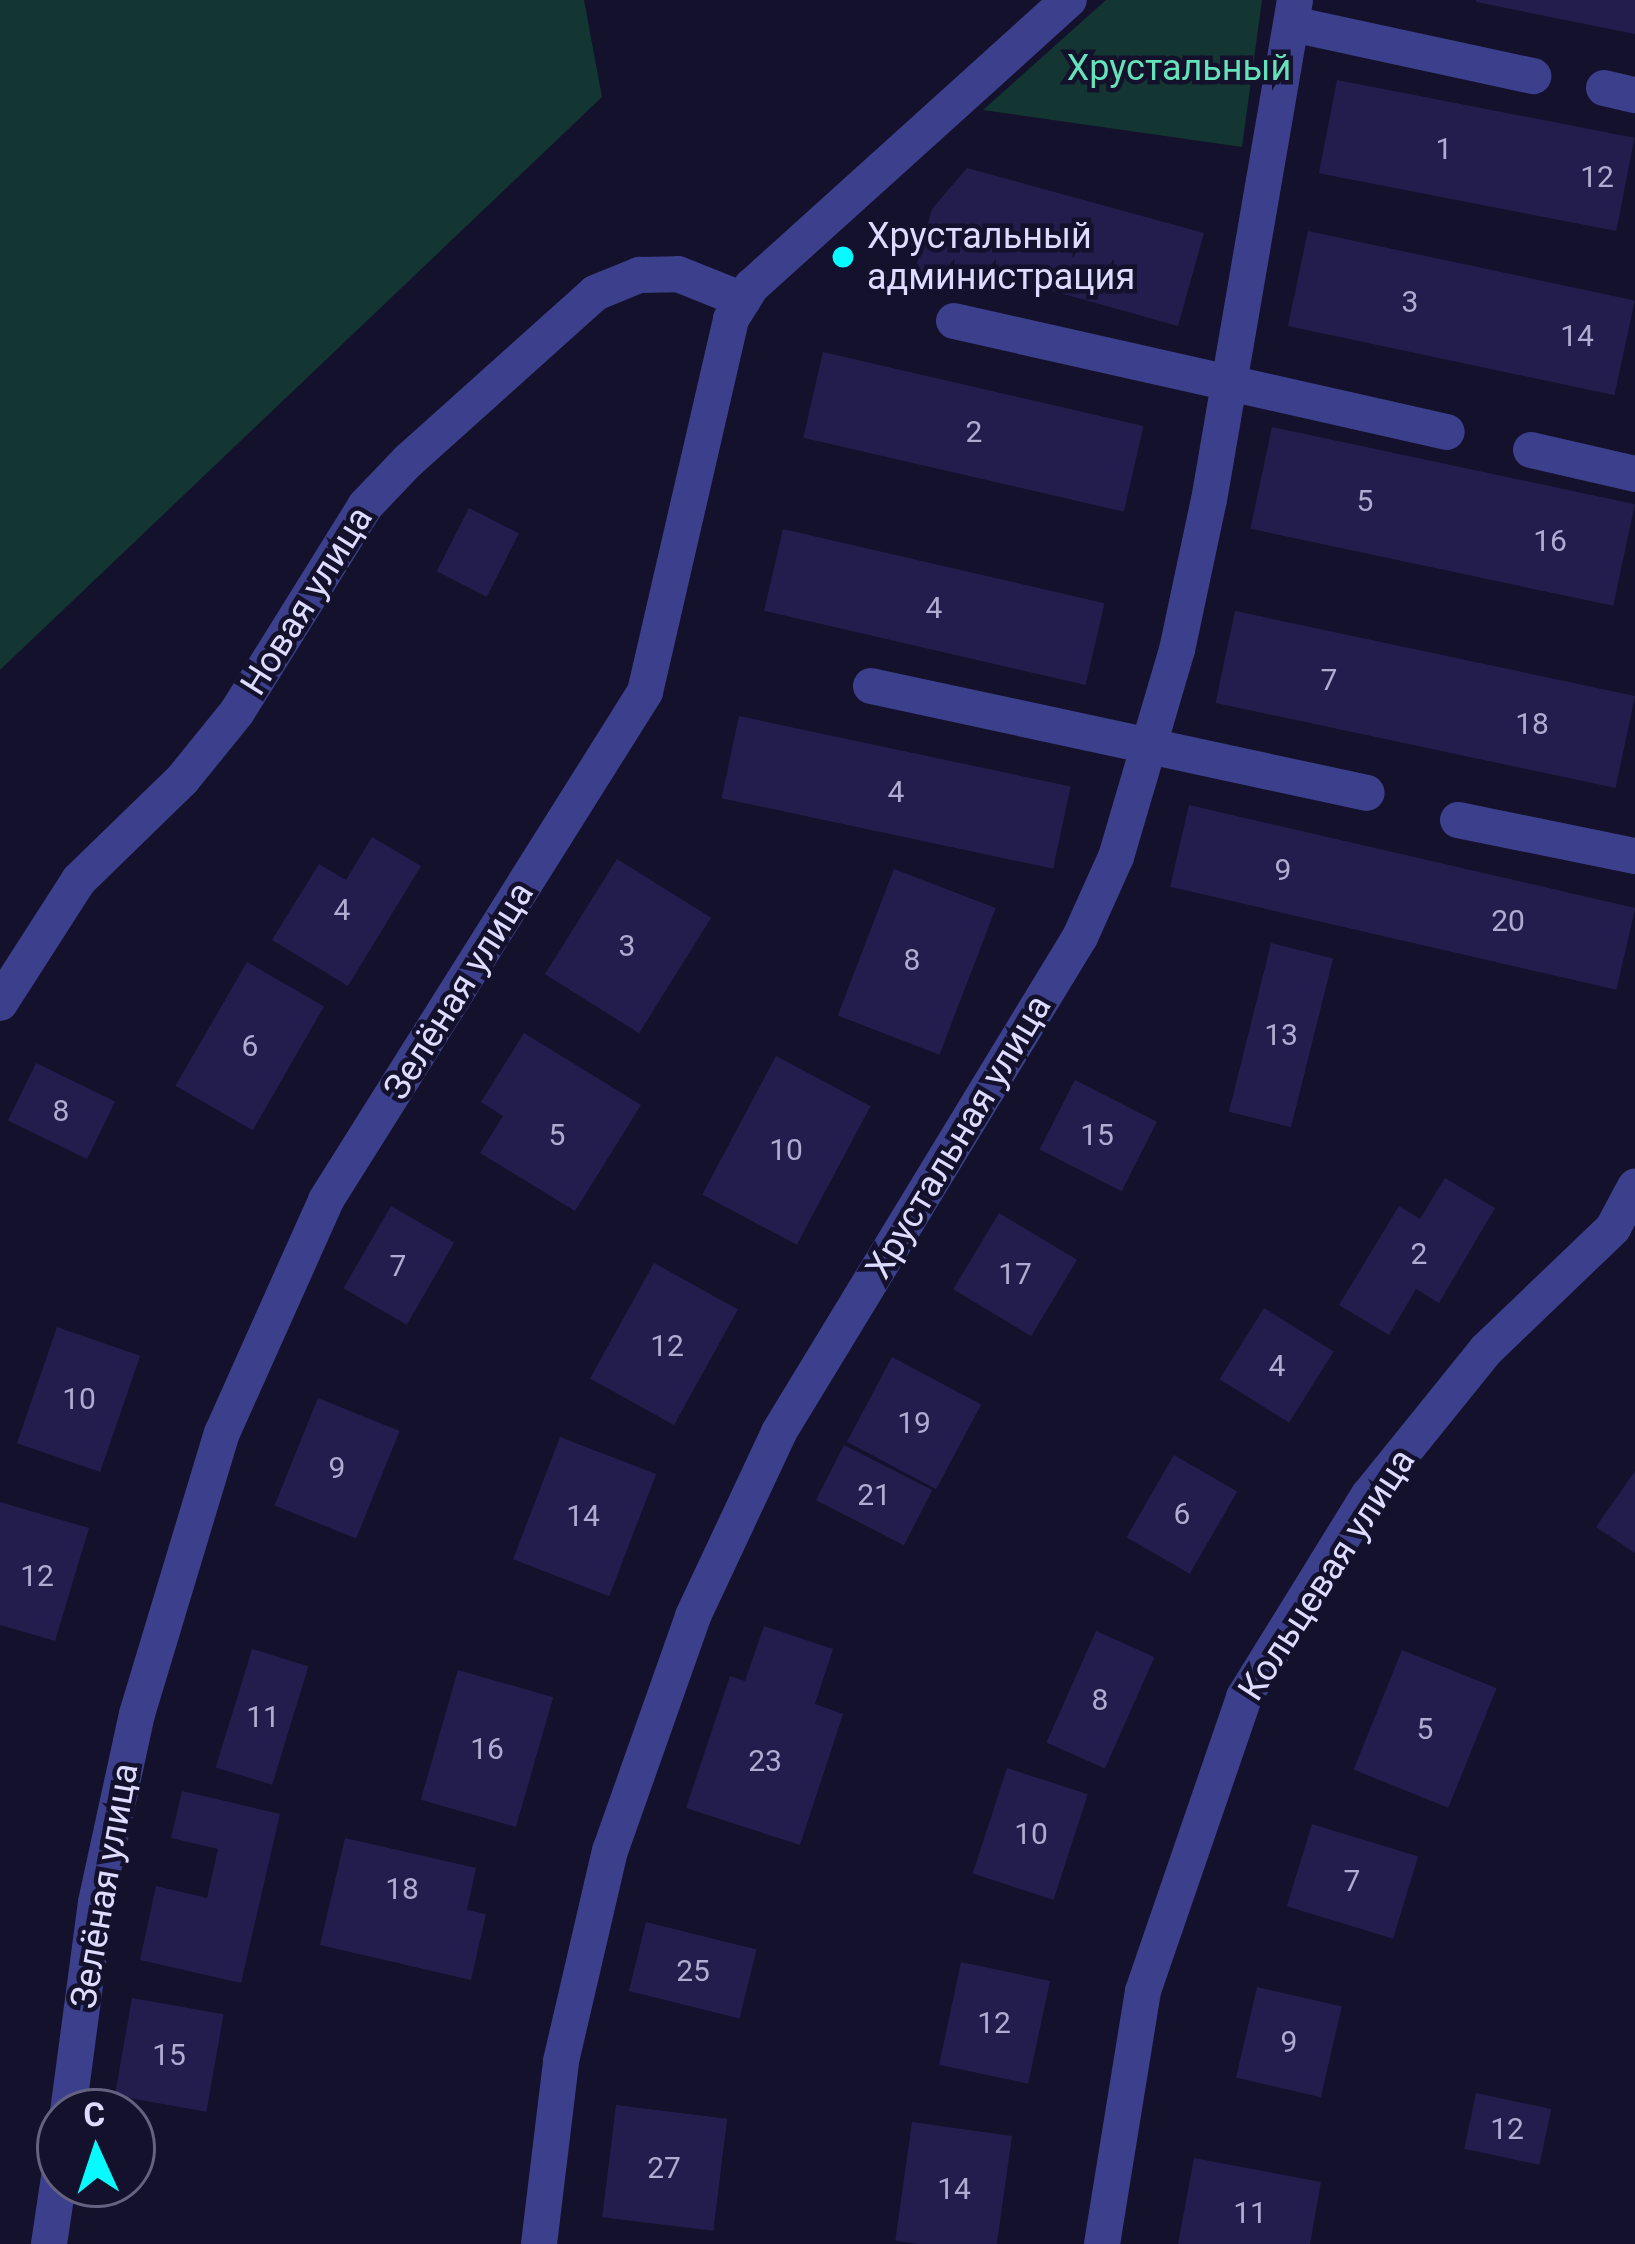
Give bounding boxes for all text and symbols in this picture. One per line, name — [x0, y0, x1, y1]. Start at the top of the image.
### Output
park label: Хрустальный — [1067, 47, 1291, 91]
house number: 1 — [1436, 131, 1452, 167]
house number: 12 — [1580, 159, 1614, 195]
place label: Хрустальный администрация — [867, 214, 1135, 299]
marker: Хрустальный администрация — [830, 244, 856, 270]
house number: 3 — [1402, 284, 1418, 320]
house number: 14 — [1560, 318, 1594, 354]
house number: 2 — [966, 414, 982, 450]
house number: 5 — [1357, 483, 1373, 519]
street label: Новая улица — [232, 499, 382, 703]
house number: 16 — [1533, 523, 1567, 559]
house number: 4 — [926, 590, 942, 626]
house number: 7 — [1321, 662, 1337, 698]
house number: 18 — [1515, 706, 1549, 742]
house number: 4 — [888, 774, 904, 810]
house number: 9 — [1275, 852, 1291, 888]
street label: Зелёная улица — [375, 874, 543, 1108]
house number: 4 — [334, 892, 350, 928]
house number: 20 — [1491, 903, 1525, 939]
house number: 3 — [619, 928, 635, 964]
house number: 8 — [904, 942, 920, 978]
street label: Хрустальная улица — [857, 987, 1061, 1287]
house number: 13 — [1264, 1017, 1298, 1053]
house number: 6 — [242, 1028, 258, 1064]
house number: 8 — [53, 1093, 69, 1129]
house number: 5 — [549, 1117, 565, 1153]
house number: 15 — [1080, 1117, 1114, 1153]
house number: 10 — [769, 1132, 803, 1168]
house number: 2 — [1411, 1236, 1427, 1272]
house number: 7 — [390, 1248, 406, 1284]
house number: 17 — [998, 1256, 1032, 1292]
house number: 12 — [650, 1328, 684, 1364]
house number: 4 — [1269, 1348, 1285, 1384]
house number: 10 — [62, 1381, 96, 1417]
house number: 19 — [897, 1405, 931, 1441]
street label: Кольцевая улица — [1230, 1441, 1424, 1709]
house number: 9 — [329, 1450, 345, 1486]
house number: 21 — [857, 1477, 891, 1513]
house number: 6 — [1174, 1496, 1190, 1532]
house number: 14 — [566, 1498, 600, 1534]
house number: 12 — [20, 1558, 54, 1594]
house number: 8 — [1092, 1682, 1108, 1718]
house number: 11 — [246, 1699, 280, 1735]
house number: 5 — [1417, 1711, 1433, 1747]
house number: 16 — [470, 1731, 504, 1767]
house number: 23 — [748, 1743, 782, 1779]
street label: Зелёная улица — [62, 1760, 148, 2012]
house number: 10 — [1014, 1816, 1048, 1852]
house number: 7 — [1344, 1863, 1360, 1899]
house number: 18 — [385, 1871, 419, 1907]
house number: 25 — [676, 1953, 710, 1989]
house number: 12 — [977, 2005, 1011, 2041]
house number: 9 — [1281, 2024, 1297, 2060]
house number: 15 — [152, 2037, 186, 2073]
north arrow — [36, 2088, 156, 2208]
text: С — [82, 2095, 106, 2135]
house number: 12 — [1490, 2111, 1524, 2147]
house number: 27 — [647, 2150, 681, 2186]
house number: 14 — [937, 2171, 971, 2207]
house number: 11 — [1233, 2195, 1267, 2231]

